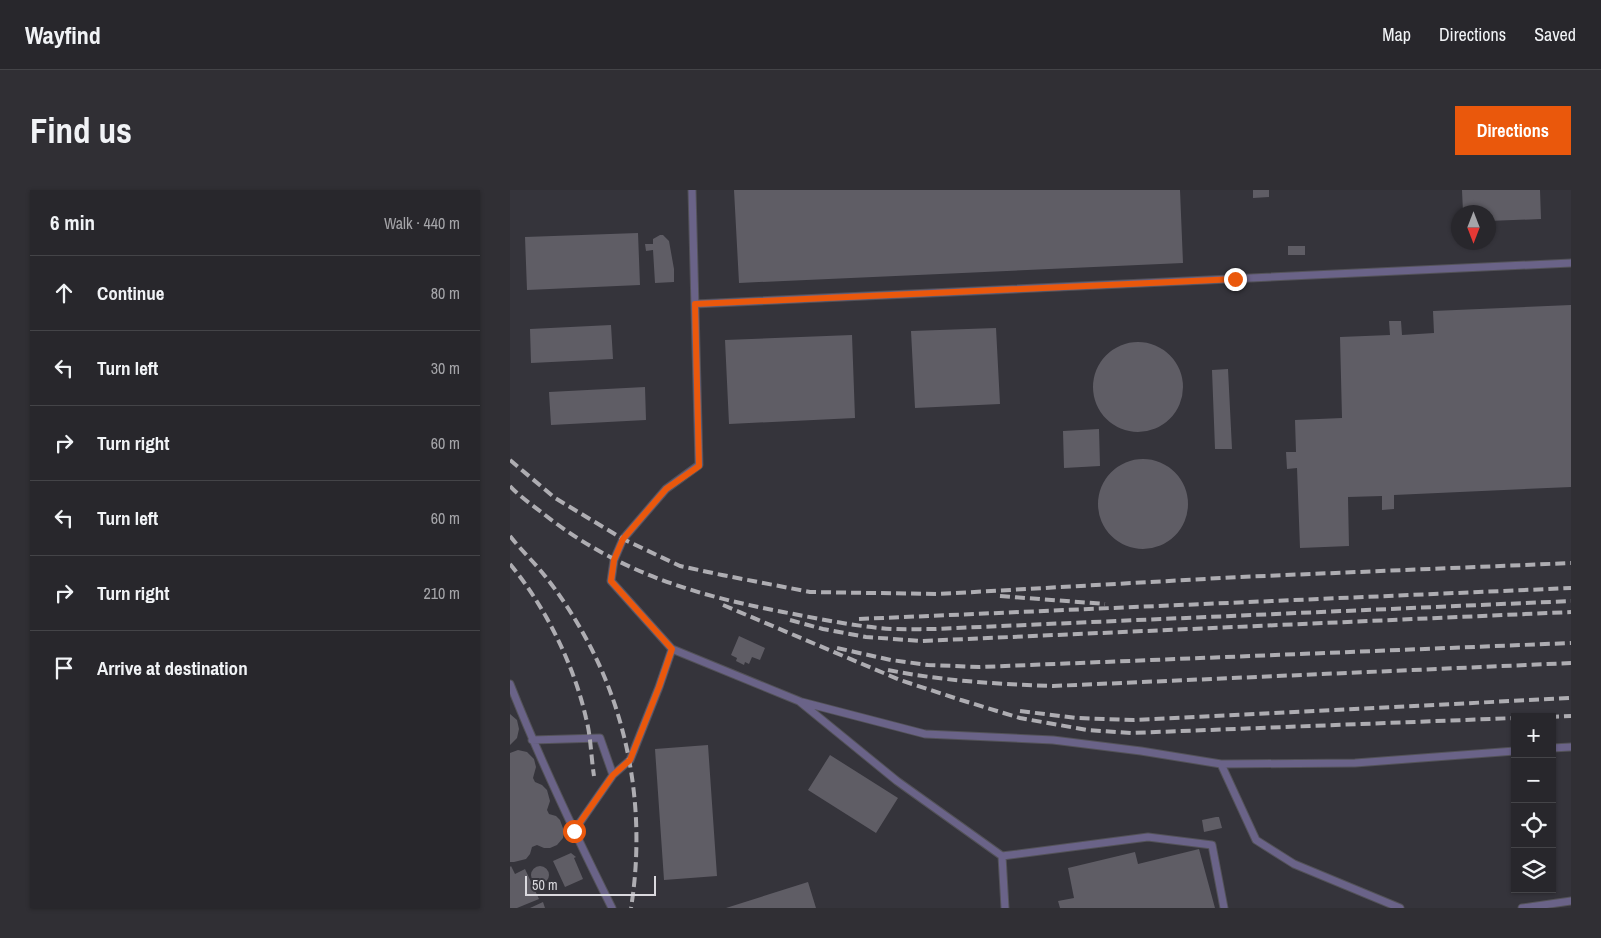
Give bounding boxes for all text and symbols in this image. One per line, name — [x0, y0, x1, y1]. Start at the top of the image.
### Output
text: Wayfind — [25, 19, 101, 51]
text: Map — [1382, 22, 1411, 47]
text: Directions — [1439, 22, 1506, 47]
text: Saved — [1534, 22, 1576, 47]
button: Directions — [1455, 106, 1571, 155]
text: Find us — [30, 107, 132, 154]
north arrow — [1451, 205, 1496, 250]
text: 6 min — [50, 208, 95, 237]
text: Walk · 440 m — [384, 212, 460, 234]
route end — [1224, 268, 1247, 291]
icon: ahead — [50, 279, 78, 307]
text: Continue — [97, 280, 165, 306]
text: 80 m — [431, 282, 460, 304]
icon: left — [50, 354, 78, 382]
text: Turn left — [97, 355, 158, 381]
text: 30 m — [431, 357, 460, 379]
icon: right — [50, 429, 78, 457]
text: Turn right — [97, 430, 169, 456]
text: 60 m — [431, 432, 460, 454]
icon: left — [50, 504, 78, 532]
text: Turn left — [97, 505, 158, 531]
text: 60 m — [431, 507, 460, 529]
icon: right — [50, 579, 78, 607]
text: Turn right — [97, 580, 169, 606]
text: 210 m — [424, 582, 460, 604]
icon: arrive — [50, 654, 78, 682]
text: Arrive at destination — [97, 655, 248, 681]
map controls — [1511, 713, 1556, 893]
button: + — [1511, 713, 1556, 758]
button: − — [1511, 758, 1556, 803]
button: locate — [1511, 803, 1556, 848]
route start — [563, 820, 586, 843]
button: layers — [1511, 848, 1556, 893]
scale bar — [525, 873, 656, 896]
text: 50 m — [532, 876, 558, 894]

